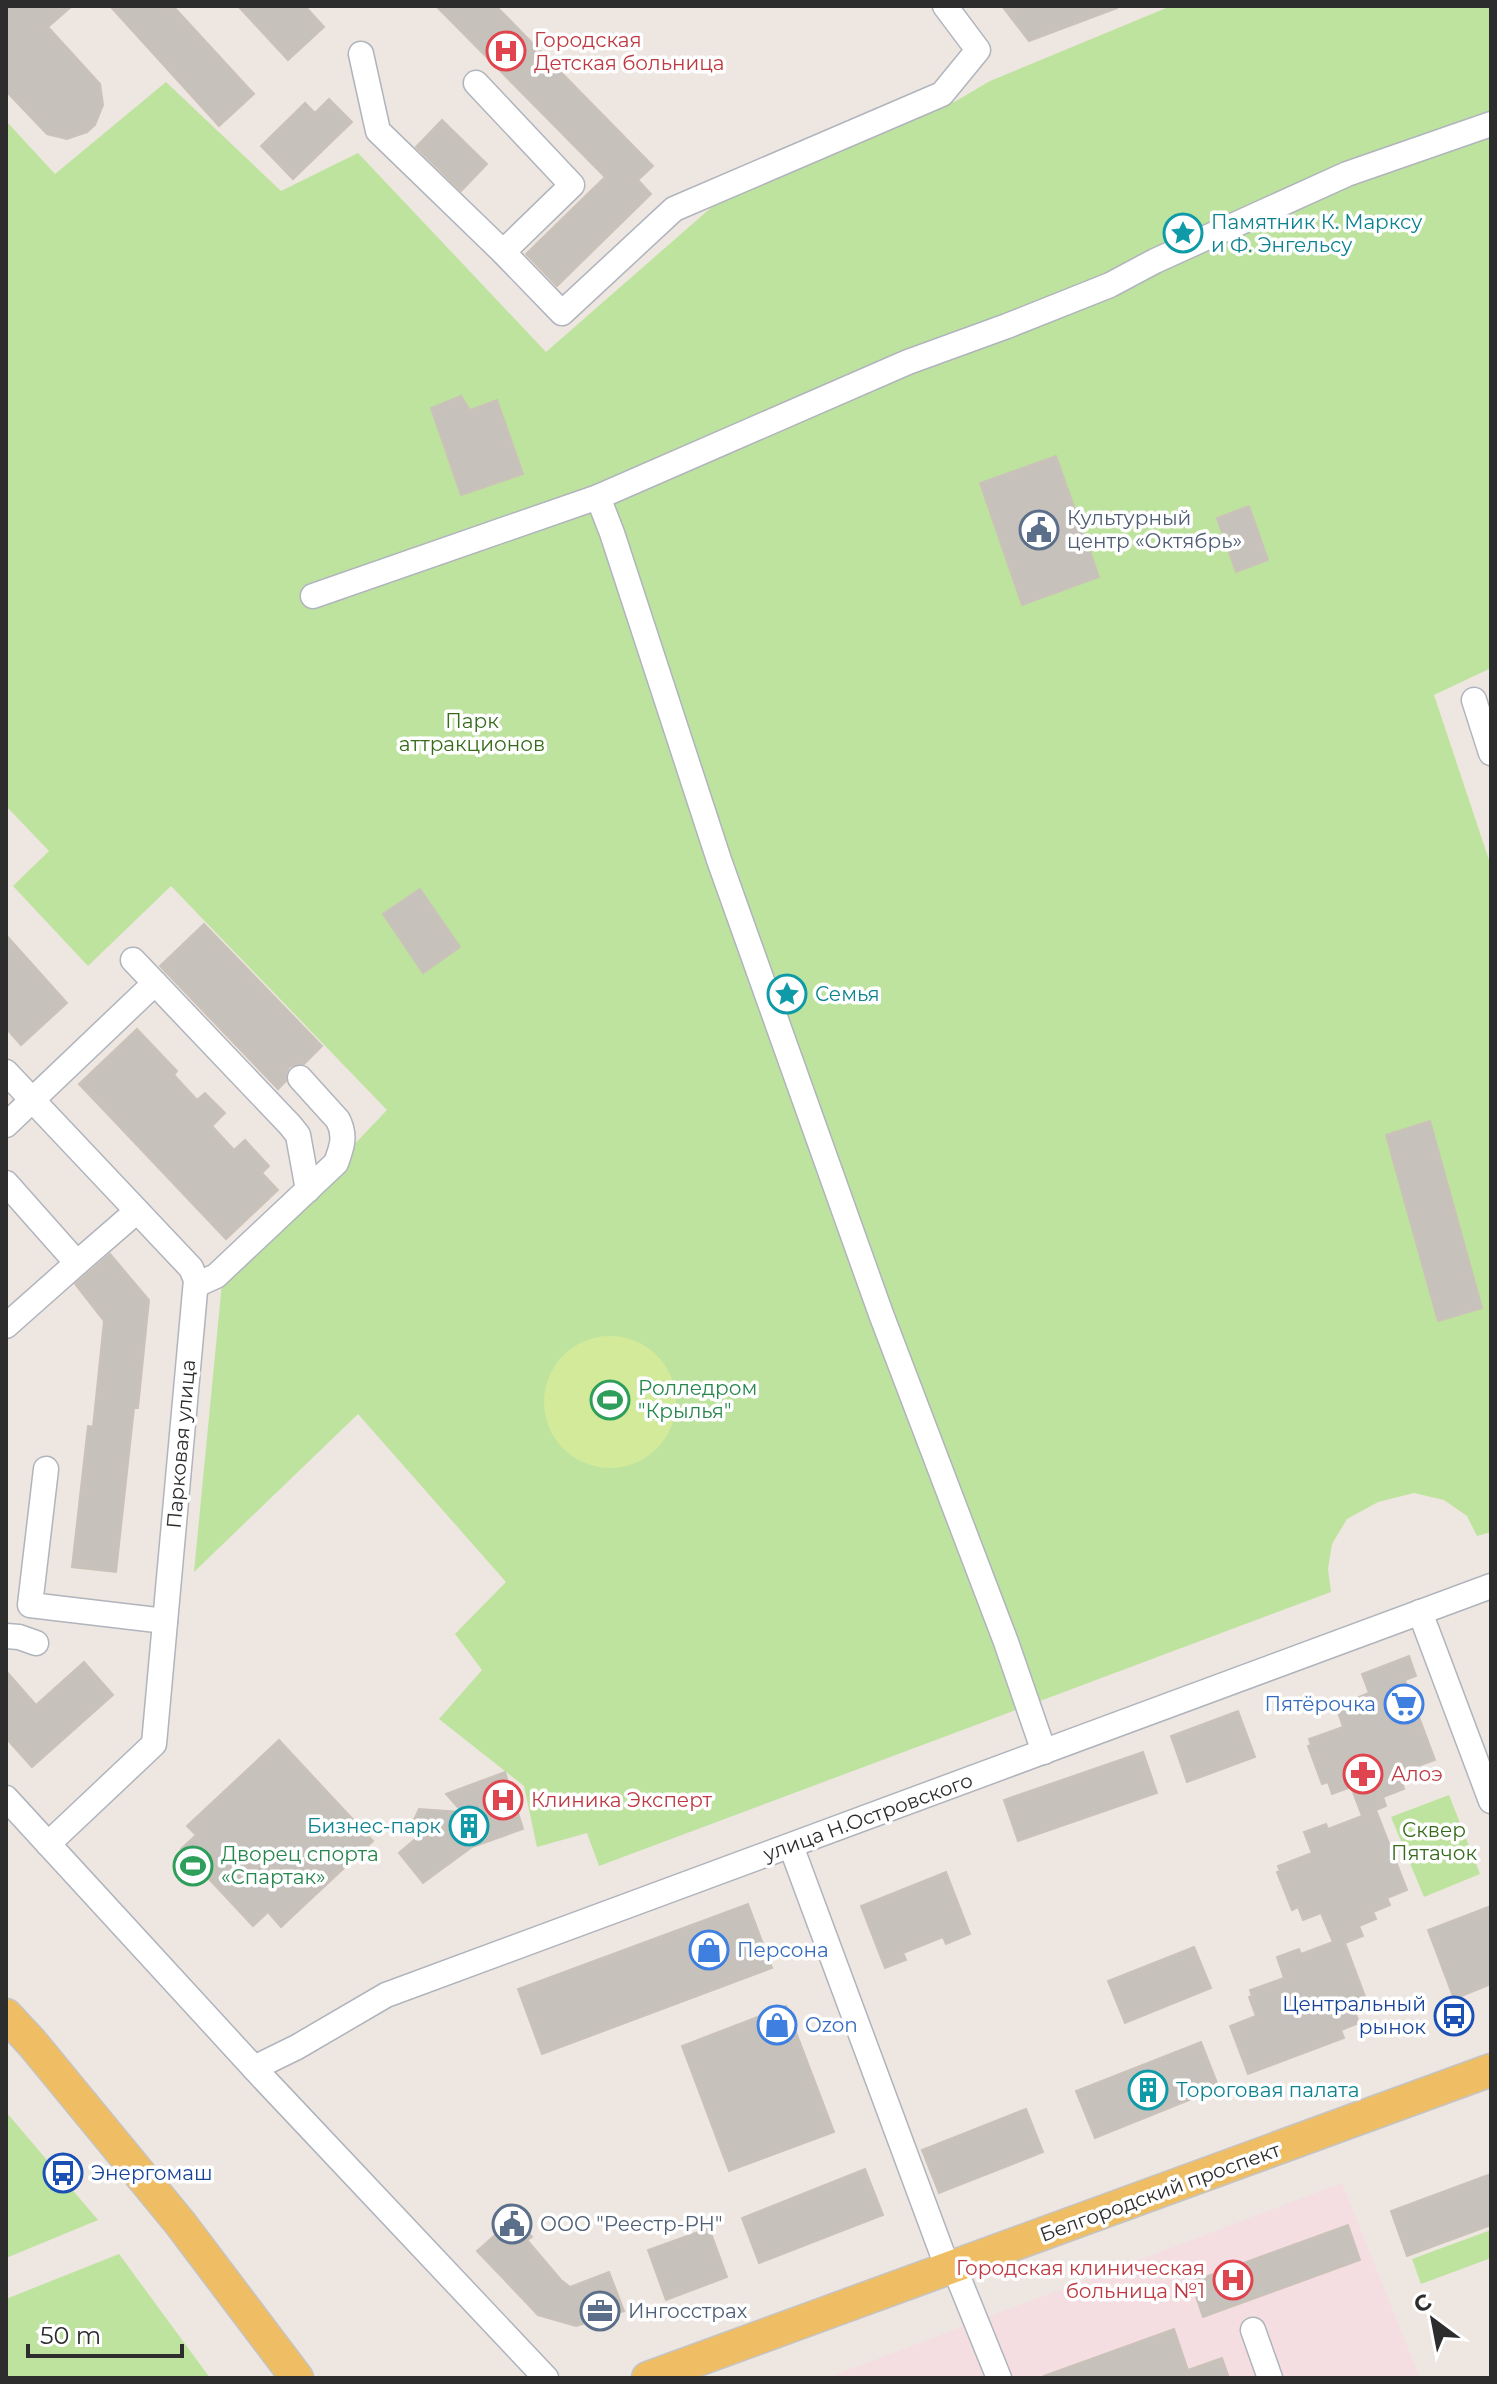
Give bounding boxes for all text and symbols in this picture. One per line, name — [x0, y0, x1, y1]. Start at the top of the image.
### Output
place label: Городская Детская больница — [534, 28, 725, 75]
hospital icon: Городская Детская больница — [485, 30, 527, 72]
place label: Памятник К. Марксу и Ф. Энгельсу — [1211, 210, 1422, 257]
place icon: Памятник К. Марксу и Ф. Энгельсу — [1162, 212, 1204, 254]
place label: Культурный центр «Октябрь» — [1067, 506, 1242, 553]
public building icon: Культурный центр «Октябрь» — [1018, 509, 1060, 551]
park label: Парк аттракционов — [399, 709, 545, 756]
place icon: Семья — [766, 973, 808, 1015]
place label: Семья — [815, 982, 880, 1006]
street label: Парковая улица — [162, 1359, 200, 1529]
place label: Ролледром "Крылья" — [638, 1376, 757, 1423]
sports icon: Ролледром "Крылья" — [589, 1379, 631, 1421]
supermarket icon: Пятёрочка — [1383, 1683, 1425, 1725]
place label: Пятёрочка — [1265, 1692, 1376, 1716]
pharmacy icon: Алоэ — [1342, 1753, 1384, 1795]
place label: Алоэ — [1391, 1762, 1443, 1786]
street label: улица Н.Островского — [759, 1768, 976, 1866]
hospital icon: Клиника Эксперт — [482, 1779, 524, 1821]
place label: Клиника Эксперт — [531, 1788, 713, 1812]
building icon: Бизнес-парк — [448, 1805, 490, 1847]
place label: Бизнес-парк — [307, 1814, 441, 1838]
park label: Сквер Пятачок — [1391, 1818, 1477, 1865]
place label: Дворец спорта «Спартак» — [221, 1842, 379, 1889]
sports icon: Дворец спорта «Спартак» — [172, 1845, 214, 1887]
shop icon: Персона — [688, 1929, 730, 1971]
place label: Персона — [737, 1938, 829, 1962]
place label: Центральный рынок — [1282, 1992, 1426, 2039]
bus stop icon: Центральный рынок — [1433, 1995, 1475, 2037]
shop icon: Ozon — [756, 2004, 798, 2046]
place label: Ozon — [805, 2013, 858, 2037]
building icon: Тороговая палата — [1127, 2069, 1169, 2111]
place label: Тороговая палата — [1176, 2078, 1359, 2102]
street label: Белгородский проспект — [1037, 2137, 1284, 2247]
bus stop icon: Энергомаш — [42, 2152, 84, 2194]
place label: Энергомаш — [91, 2161, 212, 2185]
public building icon: ООО "Реестр-РН" — [491, 2203, 533, 2245]
place label: ООО "Реестр-РН" — [540, 2212, 722, 2236]
place label: Городская клиническая больница №1 — [956, 2256, 1205, 2303]
hospital icon: Городская клиническая больница №1 — [1212, 2259, 1254, 2301]
north arrow — [1393, 2280, 1473, 2360]
text: С — [1409, 2288, 1437, 2319]
office icon: Ингосстрах — [579, 2290, 621, 2332]
place label: Ингосстрах — [628, 2299, 748, 2323]
scale bar — [28, 2308, 182, 2358]
text: 50 m — [40, 2321, 101, 2350]

